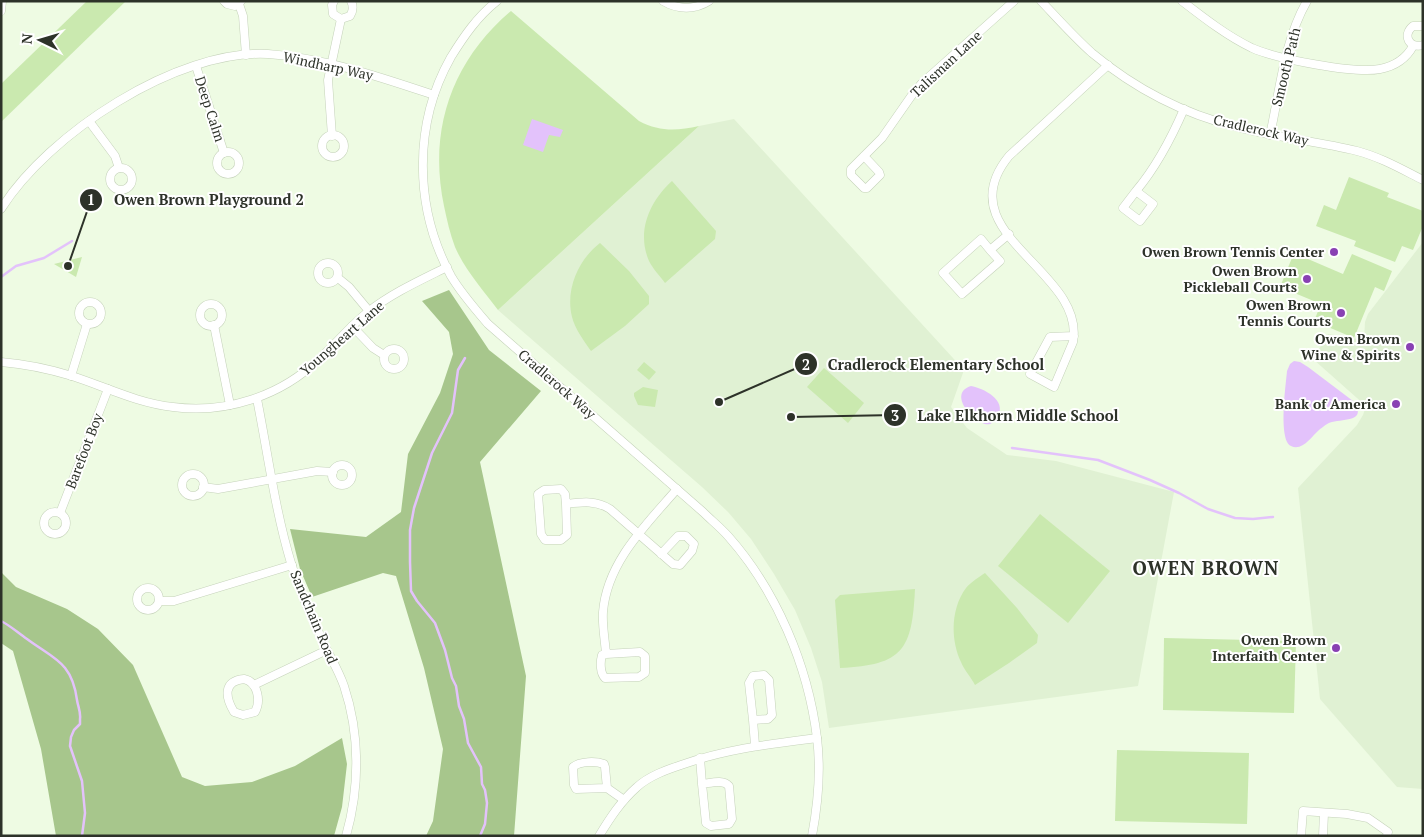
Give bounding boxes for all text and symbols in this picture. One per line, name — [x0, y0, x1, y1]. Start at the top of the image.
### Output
north arrow — [15, 15, 65, 65]
street label: Talisman Lane — [906, 26, 985, 102]
street label: Smooth Path — [1267, 26, 1304, 108]
text: N — [17, 32, 37, 45]
street label: Windharp Way — [281, 47, 376, 85]
street label: Deep Calm — [191, 74, 230, 144]
street label: Cradlerock Way — [1212, 109, 1311, 150]
callout: Owen Brown Playground 2 — [79, 185, 314, 215]
text: 1 — [87, 189, 95, 209]
text: Owen Brown Playground 2 — [114, 189, 304, 209]
place label: Owen Brown Tennis Center — [1142, 242, 1324, 261]
marker: Owen Brown Tennis Center — [1328, 246, 1340, 258]
place label: Owen Brown Pickleball Courts — [1183, 261, 1297, 296]
marker: Owen Brown Pickleball Courts — [1301, 273, 1313, 285]
place label: Owen Brown Tennis Courts — [1238, 295, 1331, 330]
street label: Youngheart Lane — [296, 296, 388, 379]
marker: Owen Brown Tennis Courts — [1335, 307, 1347, 319]
place label: Owen Brown Wine & Spirits — [1301, 329, 1400, 364]
marker: Owen Brown Wine & Spirits — [1404, 341, 1416, 353]
street label: Cradlerock Way — [514, 345, 601, 423]
callout: Cradlerock Elementary School — [793, 349, 1055, 379]
text: 2 — [802, 354, 810, 374]
text: Cradlerock Elementary School — [828, 354, 1044, 374]
place label: Bank of America — [1275, 394, 1386, 413]
marker: Bank of America — [1390, 398, 1402, 410]
callout: Lake Elkhorn Middle School — [882, 400, 1128, 430]
text: 3 — [891, 405, 899, 425]
text: Lake Elkhorn Middle School — [917, 405, 1119, 425]
street label: Barefoot Boy — [60, 409, 107, 491]
district label: OWEN BROWN — [1133, 555, 1279, 580]
street label: Sandchain Road — [286, 567, 343, 667]
place label: Owen Brown Interfaith Center — [1212, 630, 1326, 665]
marker: Owen Brown Interfaith Center — [1330, 642, 1342, 654]

